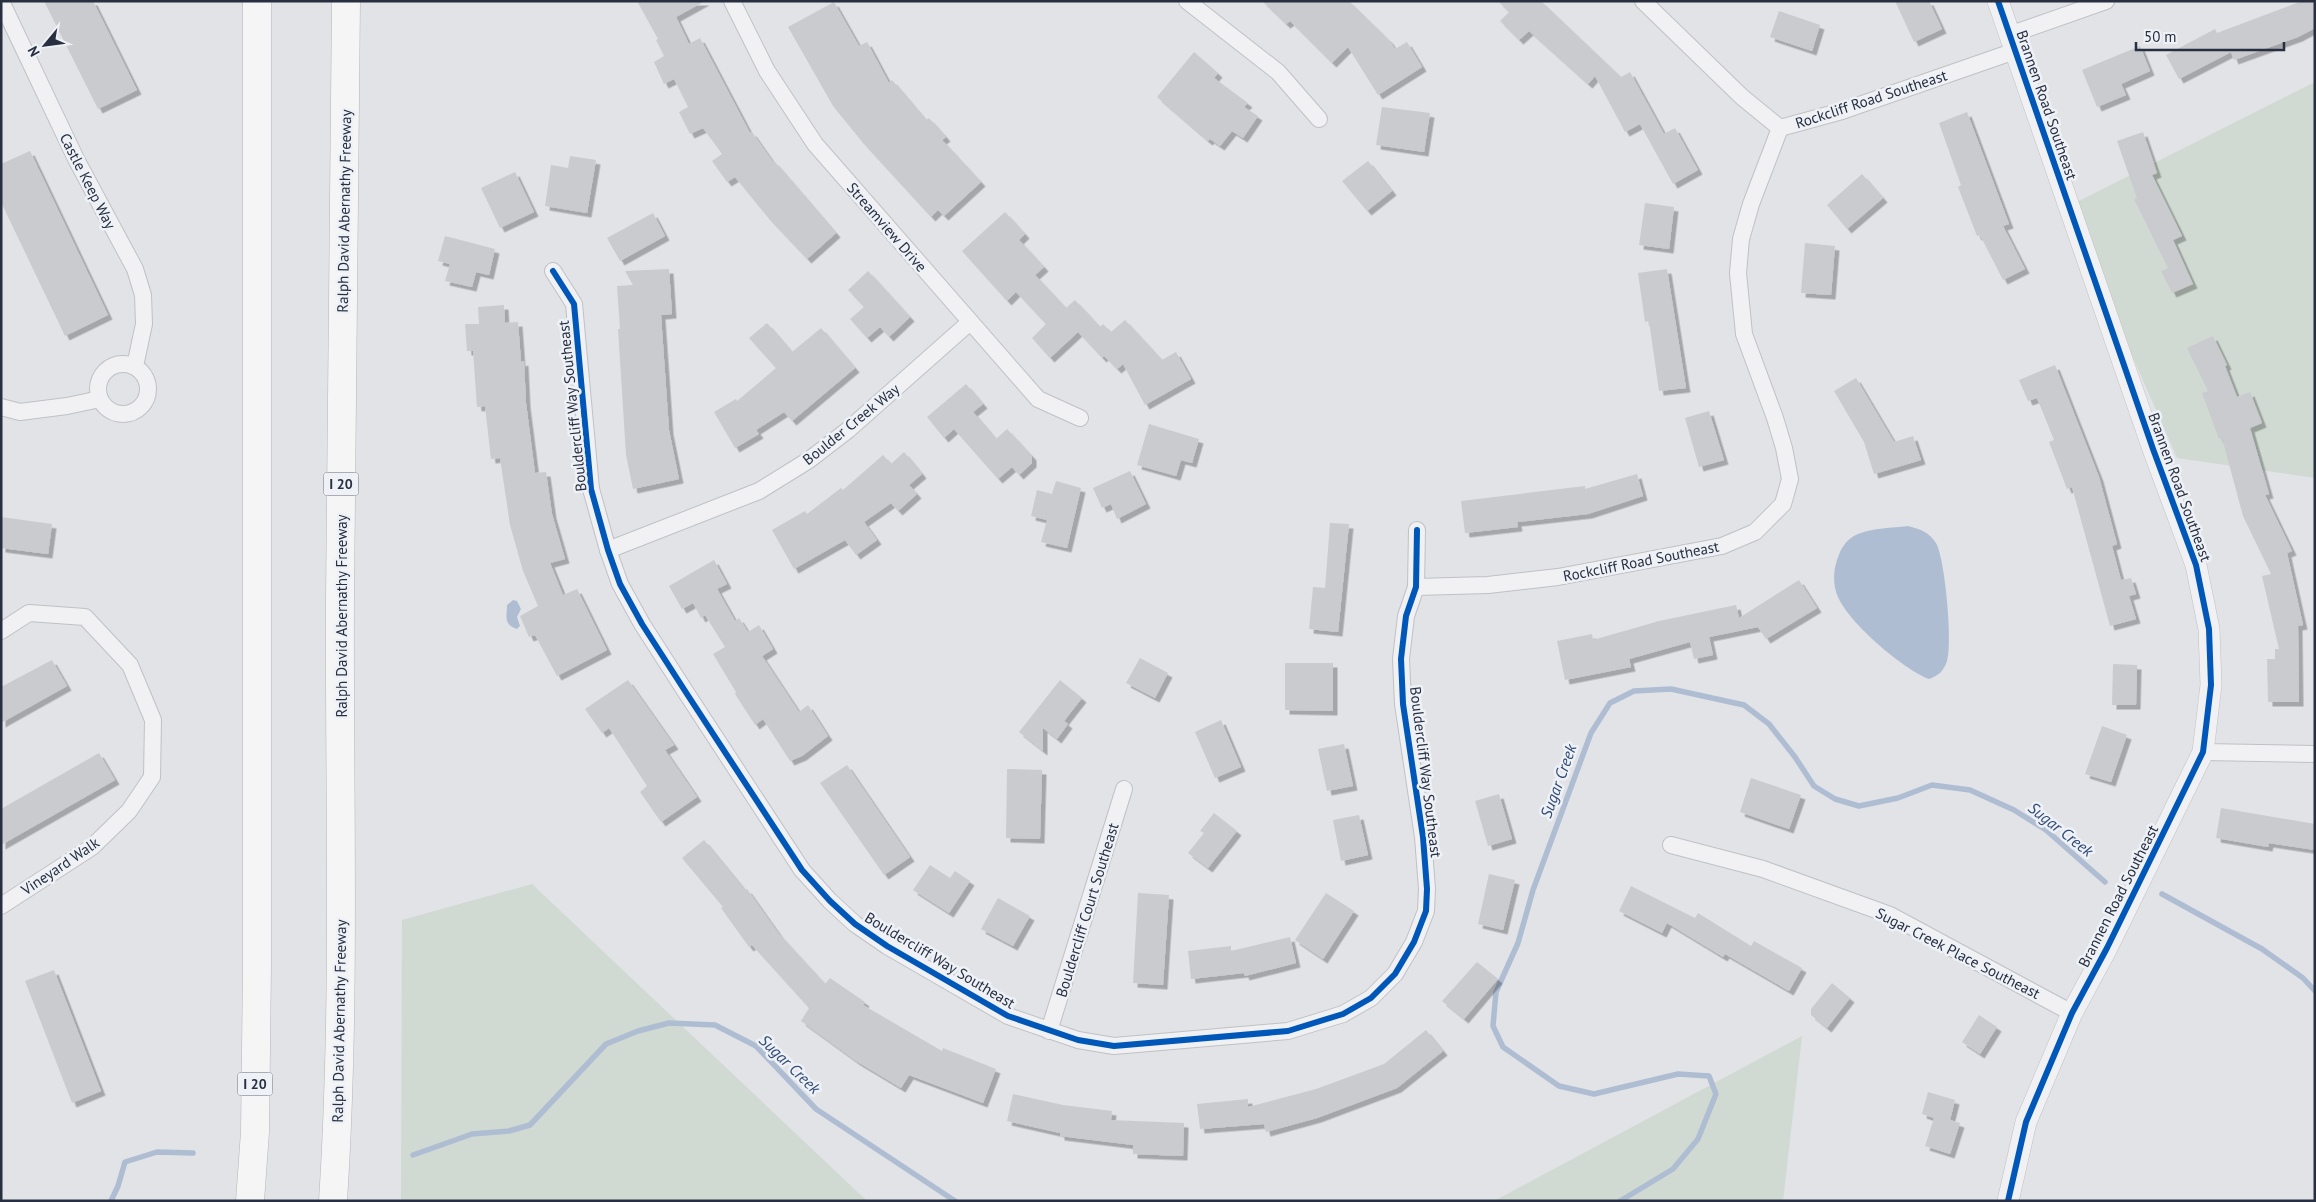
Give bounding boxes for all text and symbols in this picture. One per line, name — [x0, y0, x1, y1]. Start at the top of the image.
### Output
north arrow — [20, 20, 70, 70]
scale bar — [2136, 20, 2284, 52]
text: 50 m — [2144, 27, 2177, 46]
street label: Brannen Road Southeast — [2012, 28, 2082, 182]
text: N — [24, 43, 44, 60]
street label: Rockcliff Road Southeast — [1793, 65, 1949, 133]
street label: Ralph David Abernathy Freeway — [333, 109, 355, 313]
street label: Castle Keep Way — [56, 130, 120, 232]
street label: Streamview Drive — [843, 178, 931, 276]
street label: Bouldercliff Way Southeast — [554, 319, 590, 493]
street label: Boulder Creek Way — [799, 379, 903, 469]
street label: Brannen Road Southeast — [2144, 410, 2216, 564]
road number: I 20 — [324, 472, 358, 496]
street label: Ralph David Abernathy Freeway — [332, 514, 351, 718]
street label: Rockcliff Road Southeast — [1561, 537, 1721, 585]
street label: Bouldercliff Way Southeast — [1406, 685, 1446, 859]
water label: Sugar Creek — [1535, 741, 1581, 821]
water label: Sugar Creek — [2024, 797, 2098, 861]
street label: Bouldercliff Court Southeast — [1051, 820, 1123, 1000]
street label: Brannen Road Southeast — [2074, 822, 2162, 970]
street label: Vineyard Walk — [16, 832, 103, 900]
street label: Sugar Creek Place Southeast — [1873, 903, 2043, 1003]
street label: Bouldercliff Way Southeast — [861, 908, 1019, 1012]
street label: Ralph David Abernathy Freeway — [328, 919, 350, 1123]
water label: Sugar Creek — [755, 1030, 825, 1099]
road number: I 20 — [238, 1072, 272, 1096]

